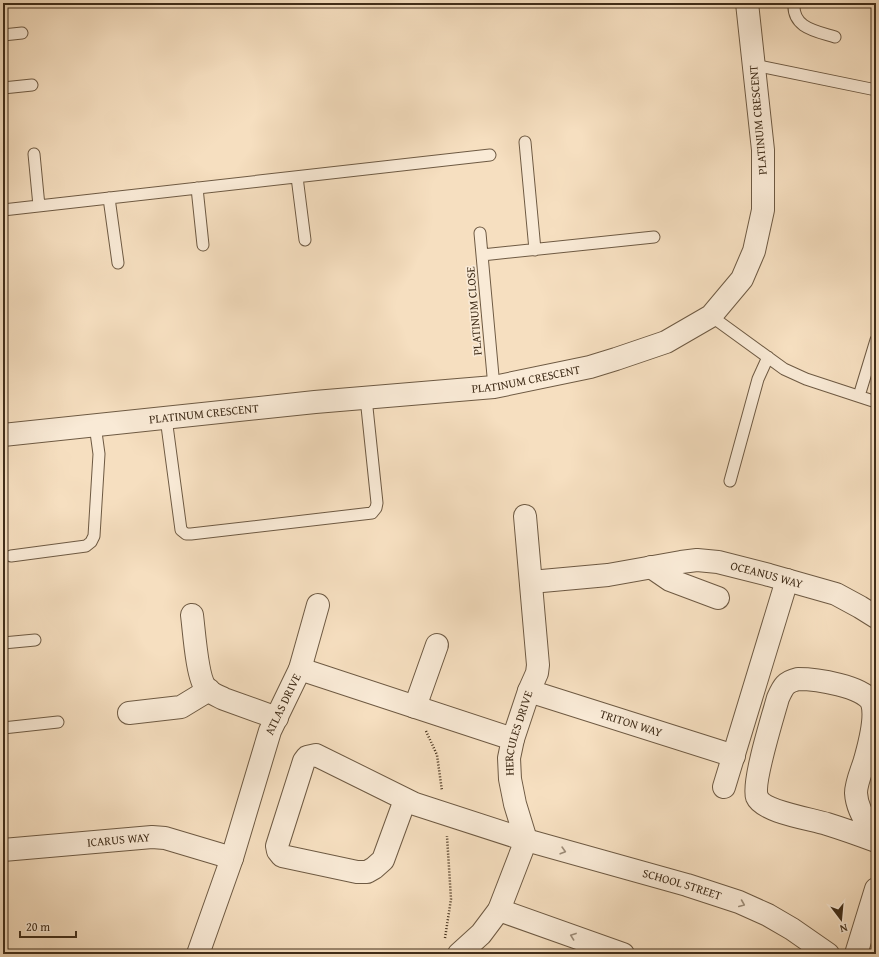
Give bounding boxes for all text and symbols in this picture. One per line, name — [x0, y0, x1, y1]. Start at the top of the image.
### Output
street label: PLATINUM CRESCENT — [744, 64, 771, 176]
street label: PLATINUM CLOSE — [461, 266, 486, 356]
street label: PLATINUM CRESCENT — [471, 360, 582, 397]
street label: PLATINUM CRESCENT — [148, 399, 260, 428]
street label: OCEANUS WAY — [729, 557, 805, 592]
street label: ATLAS DRIVE — [260, 670, 305, 737]
street label: HERCULES DRIVE — [500, 688, 537, 776]
street label: TRITON WAY — [598, 705, 665, 741]
street label: ICARUS WAY — [86, 828, 151, 851]
one-way arrow — [560, 846, 567, 855]
street label: SCHOOL STREET — [641, 864, 724, 904]
one-way arrow — [738, 899, 745, 907]
north arrow — [821, 899, 861, 939]
scale bar — [20, 913, 76, 939]
text: 20 m — [26, 918, 50, 935]
text: N — [837, 920, 849, 937]
one-way arrow — [569, 933, 576, 941]

